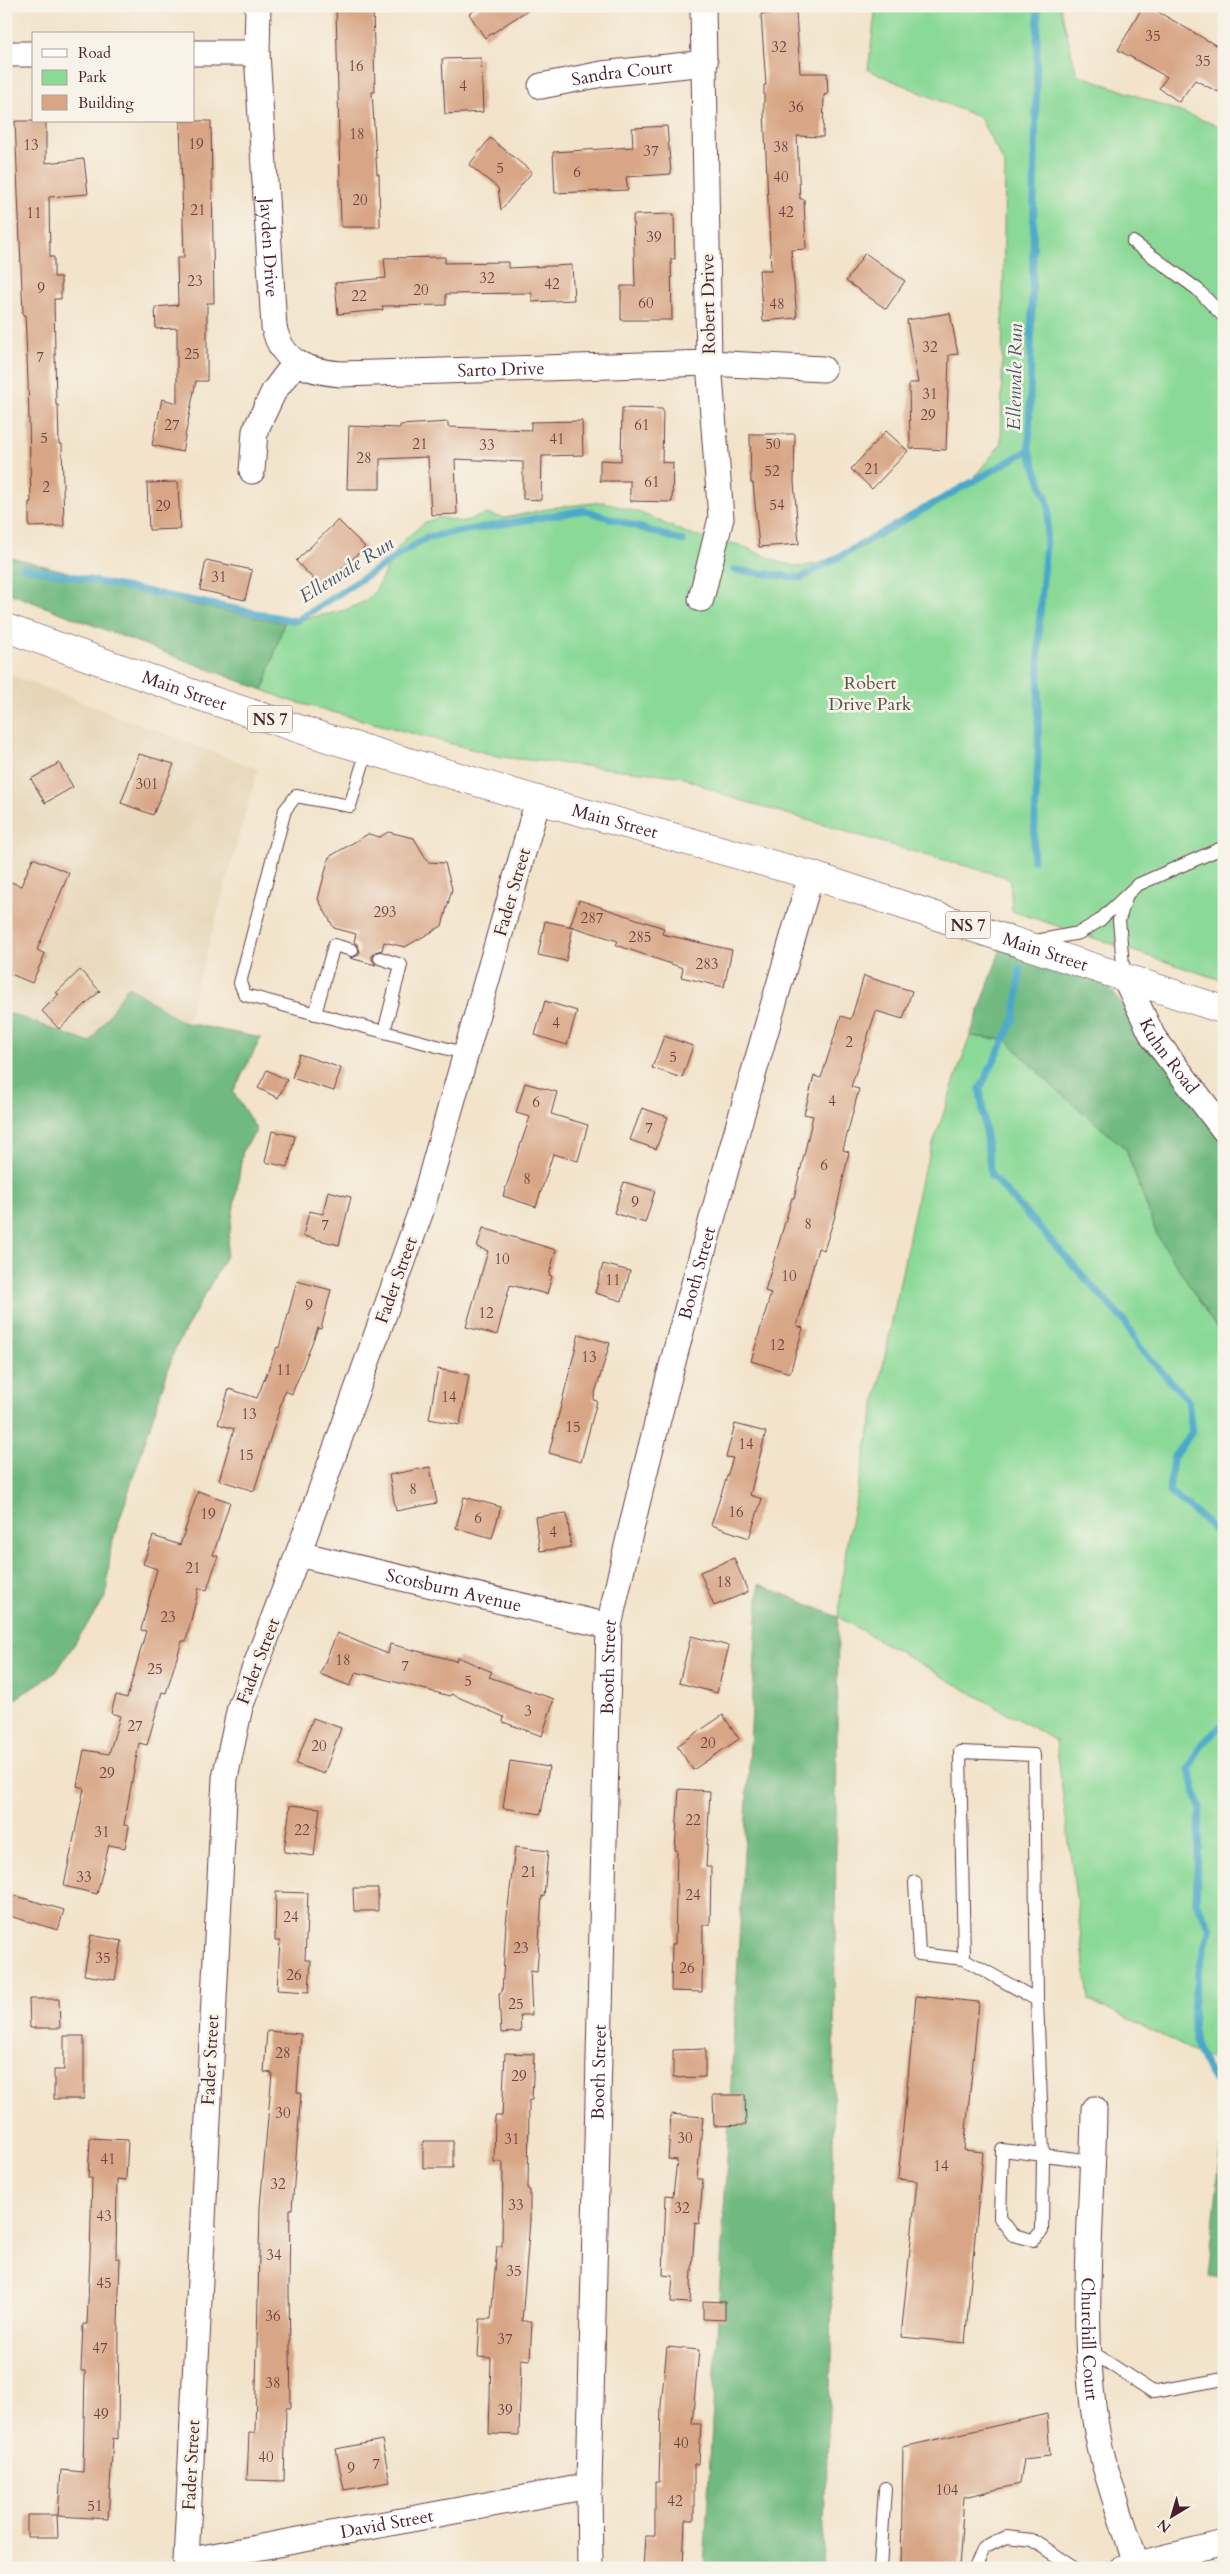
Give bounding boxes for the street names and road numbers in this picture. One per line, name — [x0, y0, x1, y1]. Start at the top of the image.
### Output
street label: Sandra Court — [569, 55, 674, 93]
street label: Jayden Drive — [253, 194, 284, 298]
street label: Robert Drive — [695, 253, 722, 355]
street label: Sarto Drive — [457, 356, 545, 384]
street label: Main Street — [138, 665, 230, 717]
road number: NS 7 — [248, 706, 292, 732]
street label: Main Street — [569, 798, 661, 845]
street label: Fader Street — [488, 845, 537, 939]
road number: NS 7 — [946, 912, 990, 938]
street label: Main Street — [999, 927, 1091, 978]
street label: Kuhn Road — [1133, 1014, 1204, 1100]
street label: Booth Street — [673, 1224, 722, 1323]
street label: Fader Street — [369, 1233, 424, 1327]
street label: Scotsburn Avenue — [384, 1563, 524, 1618]
street label: Fader Street — [231, 1614, 286, 1708]
street label: Booth Street — [595, 1617, 623, 1715]
street label: Fader Street — [196, 2014, 225, 2106]
street label: Booth Street — [586, 2024, 613, 2120]
street label: Churchill Court — [1075, 2277, 1104, 2402]
street label: Fader Street — [177, 2419, 206, 2511]
street label: David Street — [338, 2503, 436, 2545]

